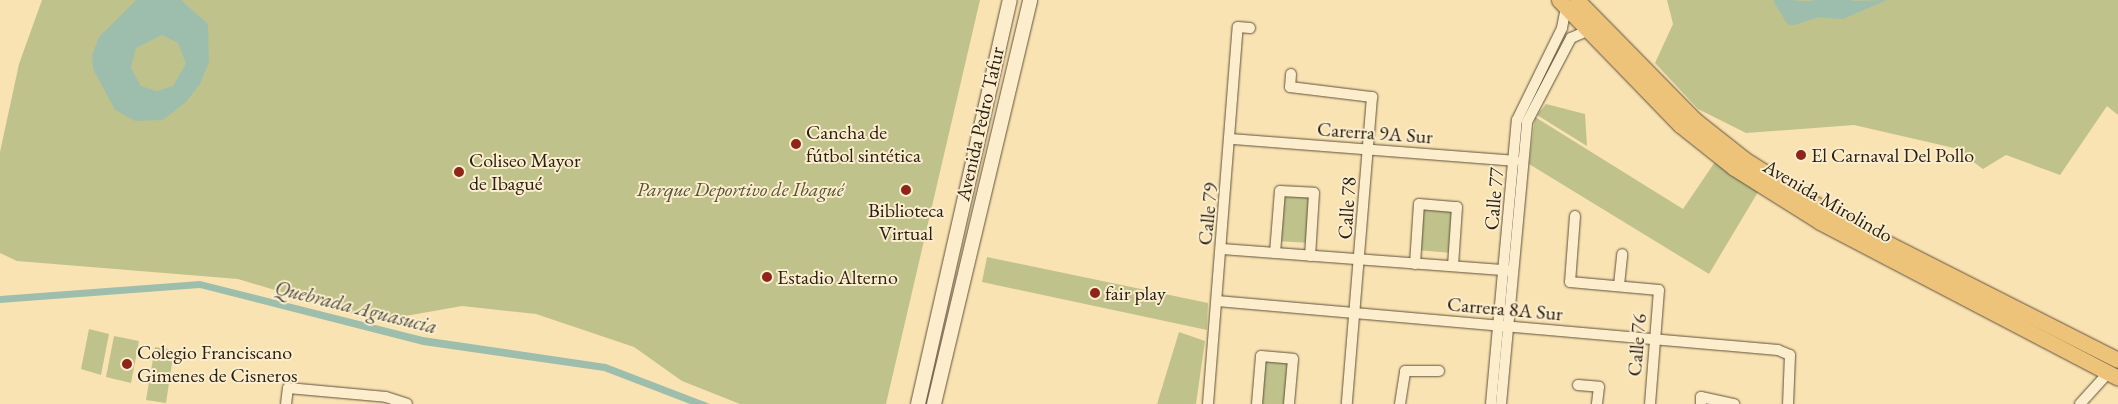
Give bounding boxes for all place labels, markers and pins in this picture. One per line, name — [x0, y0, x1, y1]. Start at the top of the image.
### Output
place label: Cancha de fútbol sintética — [806, 120, 921, 167]
marker: Cancha de fútbol sintética — [790, 138, 802, 150]
place label: El Carnaval Del Pollo — [1811, 143, 1974, 167]
place label: Coliseo Mayor de Ibagué — [469, 148, 581, 195]
marker: El Carnaval Del Pollo — [1795, 149, 1807, 161]
marker: Coliseo Mayor de Ibagué — [453, 166, 465, 178]
marker: Biblioteca Virtual — [900, 184, 912, 196]
place label: Biblioteca Virtual — [868, 198, 944, 245]
place label: Estadio Alterno — [777, 265, 898, 289]
marker: Estadio Alterno — [761, 271, 773, 283]
place label: fair play — [1105, 281, 1166, 305]
marker: fair play — [1089, 287, 1101, 299]
place label: Colegio Franciscano Gimenes de Cisneros — [137, 340, 298, 387]
marker: Colegio Franciscano Gimenes de Cisneros — [121, 358, 133, 370]

